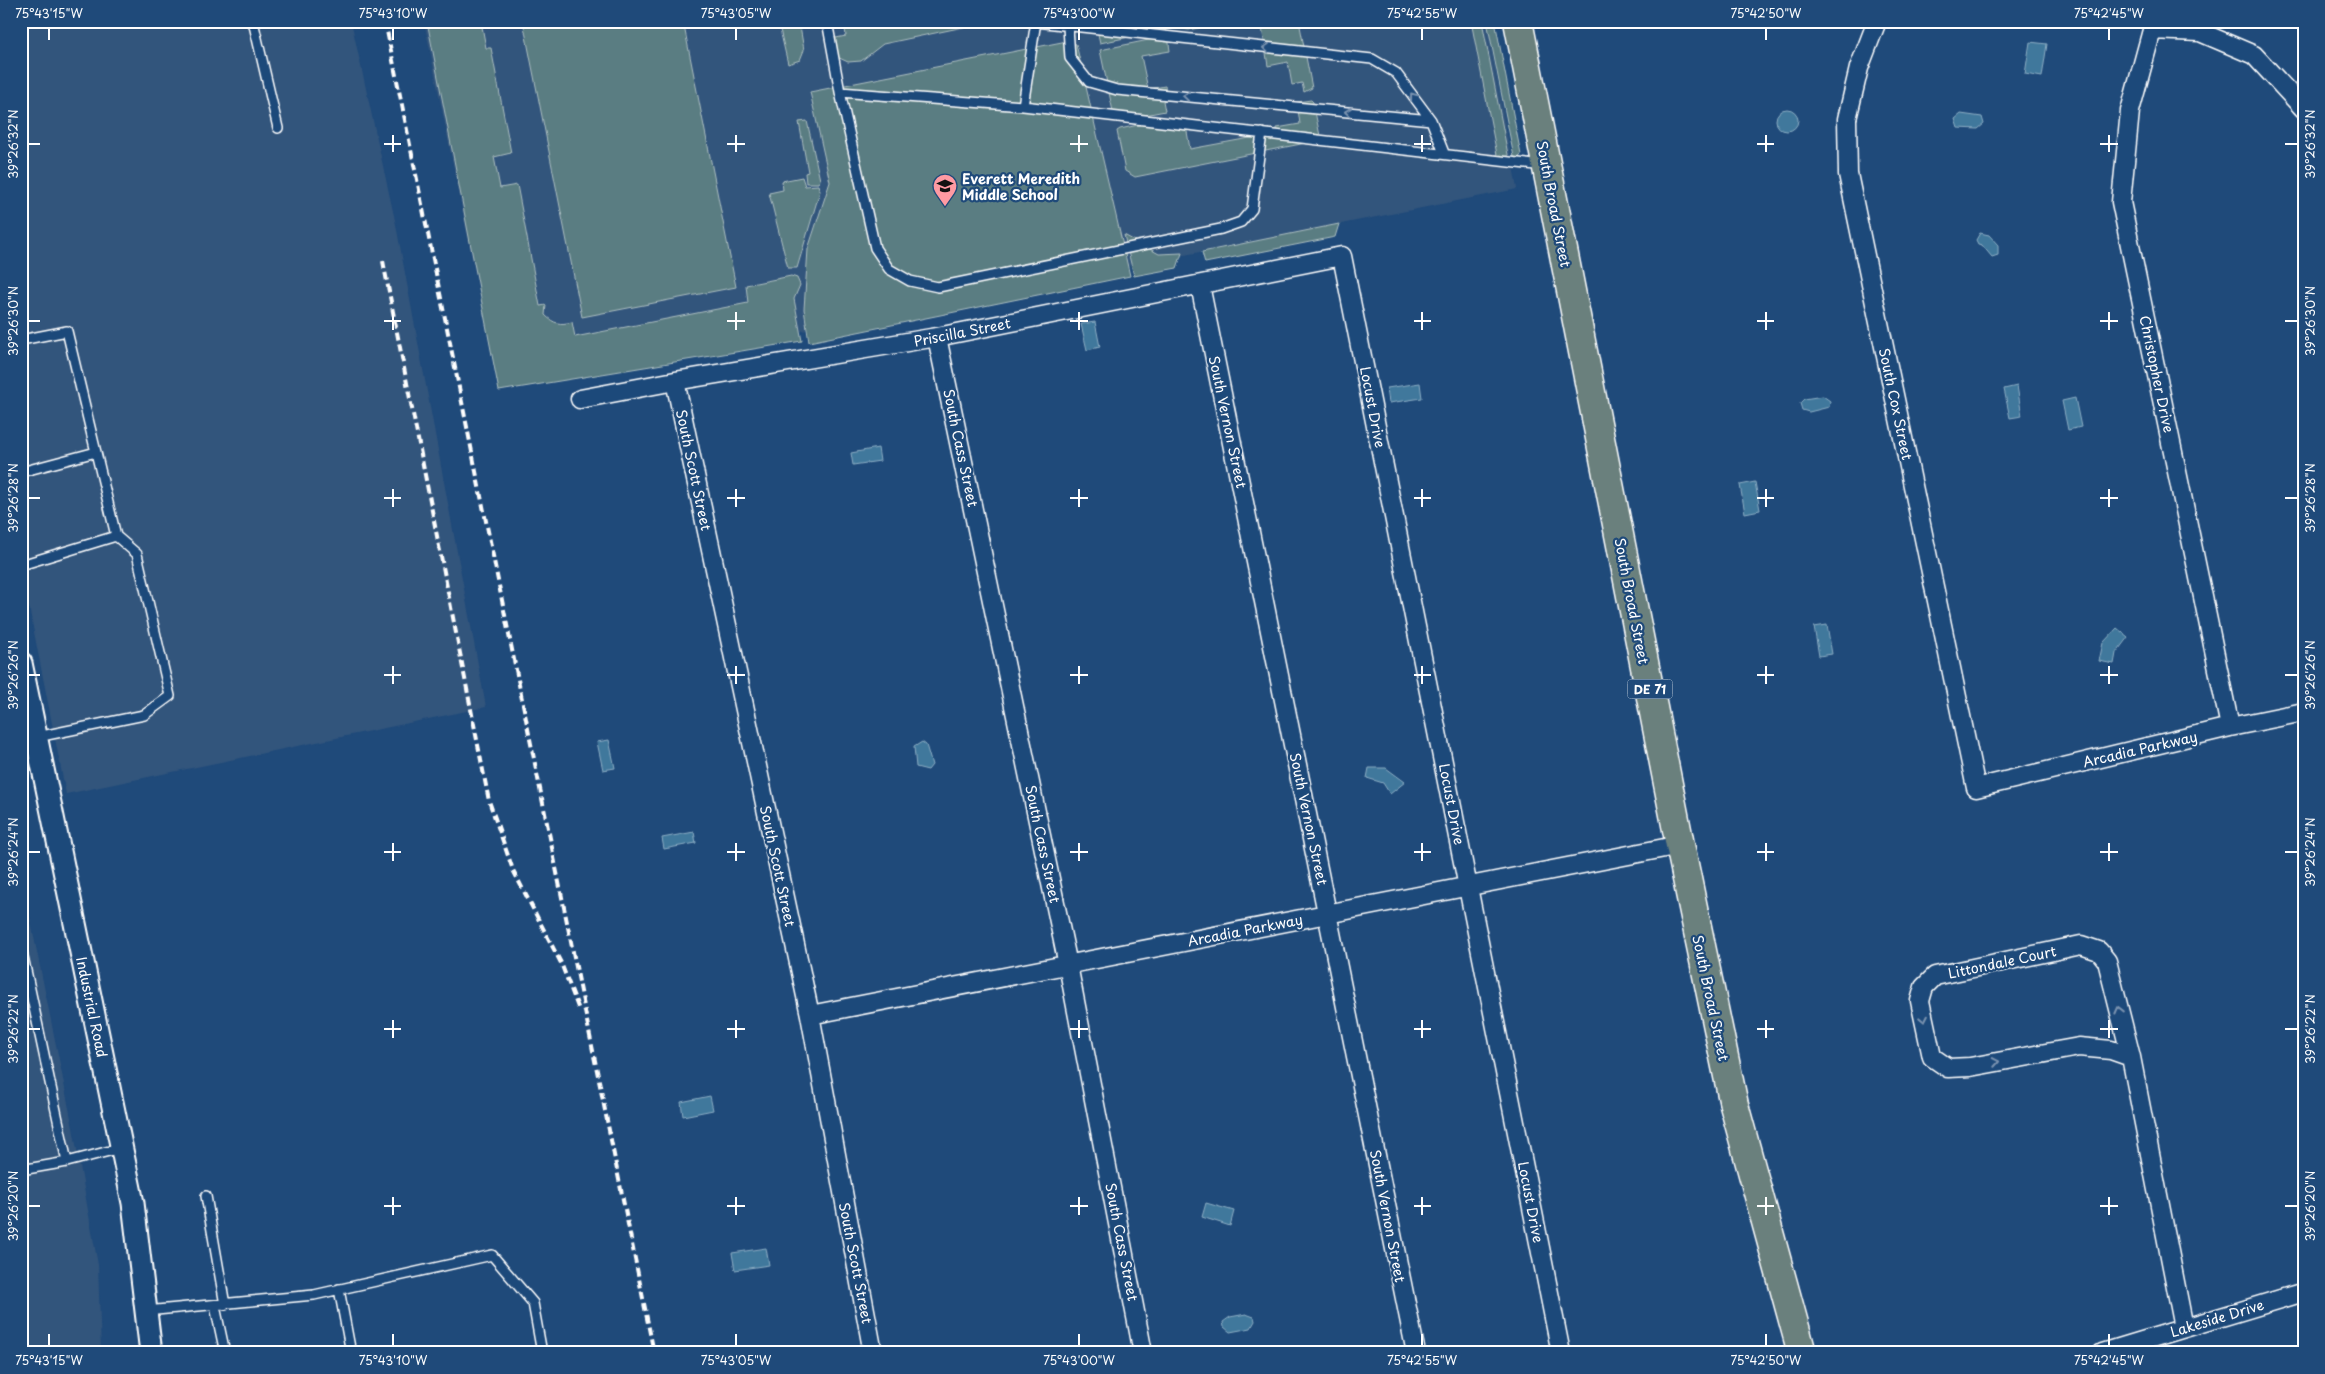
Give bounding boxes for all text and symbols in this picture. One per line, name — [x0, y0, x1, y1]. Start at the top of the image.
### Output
text: 75°43'15"W — [15, 4, 83, 22]
text: 75°43'10"W — [359, 4, 428, 22]
text: 75°43'05"W — [701, 4, 772, 22]
text: 75°43'00"W — [1043, 4, 1115, 22]
text: 75°42'55"W — [1387, 4, 1458, 22]
text: 75°42'50"W — [1731, 4, 1802, 22]
text: 75°42'45"W — [2074, 4, 2145, 22]
one-way arrow — [1262, 43, 1270, 54]
one-way arrow — [1182, 91, 1190, 102]
one-way arrow — [1410, 92, 1419, 102]
one-way arrow — [1343, 107, 1351, 118]
text: 39°26'32"N — [4, 109, 22, 179]
text: 39°26'32"N — [2301, 109, 2319, 179]
street label: South Broad Street — [1531, 139, 1577, 269]
place label: Everett Meredith Middle School — [962, 168, 1080, 205]
school or university icon: Everett Meredith Middle School — [932, 173, 958, 207]
text: 39°26'30"N — [4, 286, 22, 356]
text: 39°26'30"N — [2301, 286, 2319, 356]
street label: Priscilla Street — [912, 312, 1013, 352]
street label: Christopher Drive — [2134, 314, 2180, 434]
street label: South Cox Street — [1874, 346, 1918, 462]
street label: South Vernon Street — [1204, 354, 1252, 490]
street label: Locust Drive — [1355, 365, 1391, 449]
street label: South Cass Street — [938, 387, 984, 509]
street label: South Scott Street — [671, 408, 717, 533]
text: 39°26'28"N — [4, 463, 22, 533]
text: 39°26'28"N — [2301, 463, 2319, 533]
street label: South Broad Street — [1609, 536, 1655, 666]
text: 39°26'26"N — [4, 640, 22, 710]
text: 39°26'26"N — [2301, 640, 2319, 710]
road number: DE 71 — [1628, 680, 1672, 699]
street label: Arcadia Parkway — [2081, 726, 2199, 772]
street label: South Vernon Street — [1285, 751, 1333, 887]
street label: Locust Drive — [1434, 762, 1470, 846]
street label: South Cass Street — [1020, 783, 1066, 905]
street label: South Scott Street — [755, 804, 801, 929]
text: 39°26'24"N — [4, 817, 22, 887]
text: 39°26'24"N — [2301, 817, 2319, 887]
street label: Arcadia Parkway — [1186, 909, 1304, 951]
street label: South Broad Street — [1687, 933, 1735, 1063]
street label: Littondale Court — [1946, 940, 2058, 984]
street label: Industrial Road — [71, 955, 113, 1059]
text: 39°26'22"N — [4, 994, 22, 1064]
text: 39°26'22"N — [2301, 994, 2319, 1064]
one-way arrow — [2114, 1005, 2125, 1014]
one-way arrow — [1918, 1015, 1929, 1024]
one-way arrow — [1991, 1058, 2000, 1068]
street label: South Vernon Street — [1365, 1148, 1411, 1284]
street label: Locust Drive — [1513, 1160, 1549, 1244]
text: 39°26'20"N — [4, 1171, 22, 1241]
text: 39°26'20"N — [2301, 1171, 2319, 1241]
street label: South Cass Street — [1100, 1181, 1144, 1303]
street label: South Scott Street — [834, 1201, 878, 1326]
street label: Lakeside Drive — [2168, 1294, 2267, 1342]
text: 75°43'15"W — [15, 1351, 83, 1369]
text: 75°43'10"W — [359, 1351, 428, 1369]
text: 75°43'05"W — [701, 1351, 772, 1369]
text: 75°43'00"W — [1043, 1351, 1115, 1369]
text: 75°42'55"W — [1387, 1351, 1458, 1369]
text: 75°42'50"W — [1731, 1351, 1802, 1369]
text: 75°42'45"W — [2074, 1351, 2145, 1369]

